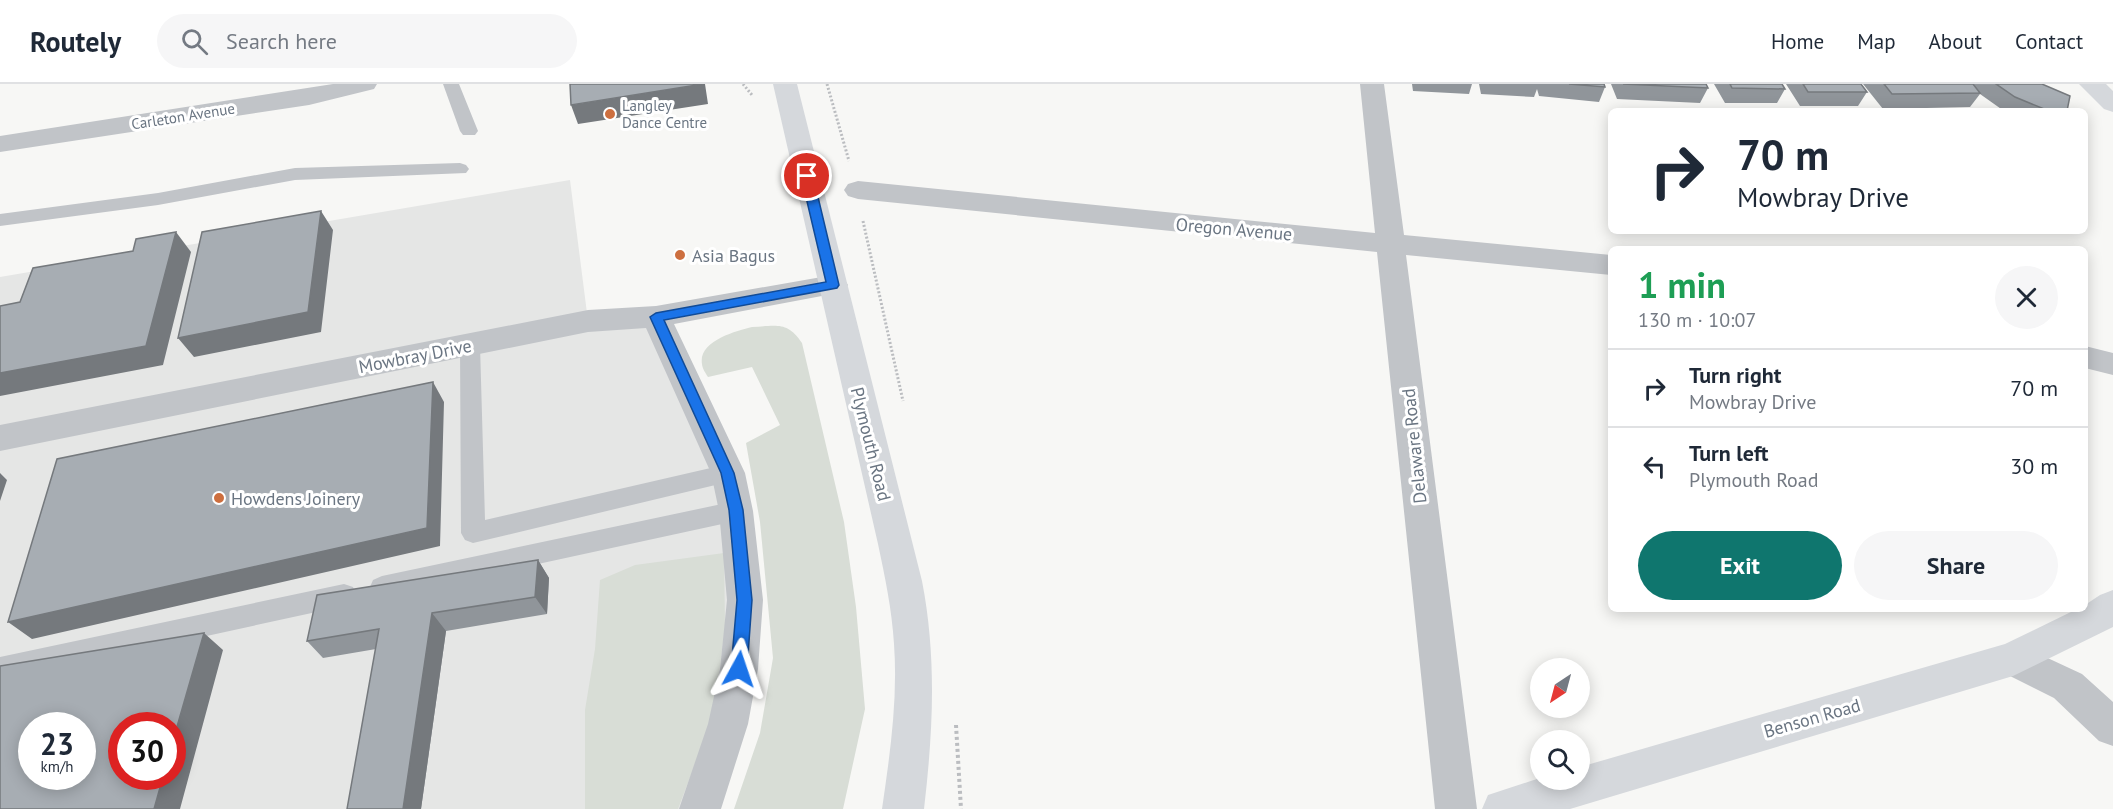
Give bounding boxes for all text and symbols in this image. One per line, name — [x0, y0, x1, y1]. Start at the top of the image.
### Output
search box — [157, 14, 577, 68]
text: Routely — [30, 23, 121, 60]
icon: search — [178, 25, 211, 58]
text: Search here — [226, 27, 337, 55]
text: Home — [1771, 28, 1824, 55]
text: Map — [1857, 28, 1896, 55]
text: About — [1929, 28, 1982, 55]
text: Contact — [2015, 28, 2083, 55]
place label: Langley Dance Centre — [622, 96, 707, 132]
street label: Carleton Avenue — [130, 98, 236, 134]
marker: Langley Dance Centre — [603, 107, 617, 121]
text: 70 m — [1737, 127, 1829, 182]
icon: right — [1638, 132, 1716, 210]
pin — [781, 150, 832, 201]
icon: arrive — [790, 159, 823, 192]
text: Mowbray Drive — [1737, 180, 1909, 214]
street label: Oregon Avenue — [1175, 212, 1293, 246]
place label: Asia Bagus — [692, 244, 775, 267]
marker: Asia Bagus — [673, 248, 687, 262]
text: 1 min — [1638, 261, 1726, 308]
button: close — [1995, 266, 2058, 329]
text: 130 m · 10:07 — [1638, 307, 1756, 333]
street label: Mowbray Drive — [357, 334, 473, 378]
text: Turn right — [1689, 361, 1781, 389]
icon: right — [1638, 372, 1671, 405]
text: 70 m — [2010, 374, 2058, 402]
street label: Plymouth Road — [846, 385, 896, 503]
street label: Delaware Road — [1397, 387, 1431, 505]
text: Mowbray Drive — [1689, 389, 1816, 415]
text: Turn left — [1689, 439, 1769, 467]
icon: left — [1638, 450, 1671, 483]
text: 30 m — [2010, 452, 2058, 480]
text: Plymouth Road — [1689, 467, 1818, 493]
place label: Howdens Joinery — [231, 487, 361, 510]
marker: Howdens Joinery — [212, 491, 226, 505]
button: Exit — [1638, 531, 1842, 600]
button: Share — [1854, 531, 2058, 600]
position arrow — [707, 637, 771, 701]
north arrow — [1530, 658, 1590, 718]
map controls — [1530, 658, 1590, 790]
street label: Benson Road — [1761, 693, 1863, 743]
speed limit sign: 30 — [108, 712, 186, 790]
text: 23 — [40, 724, 74, 763]
button: search — [1530, 730, 1590, 790]
text: km/h — [41, 757, 73, 776]

